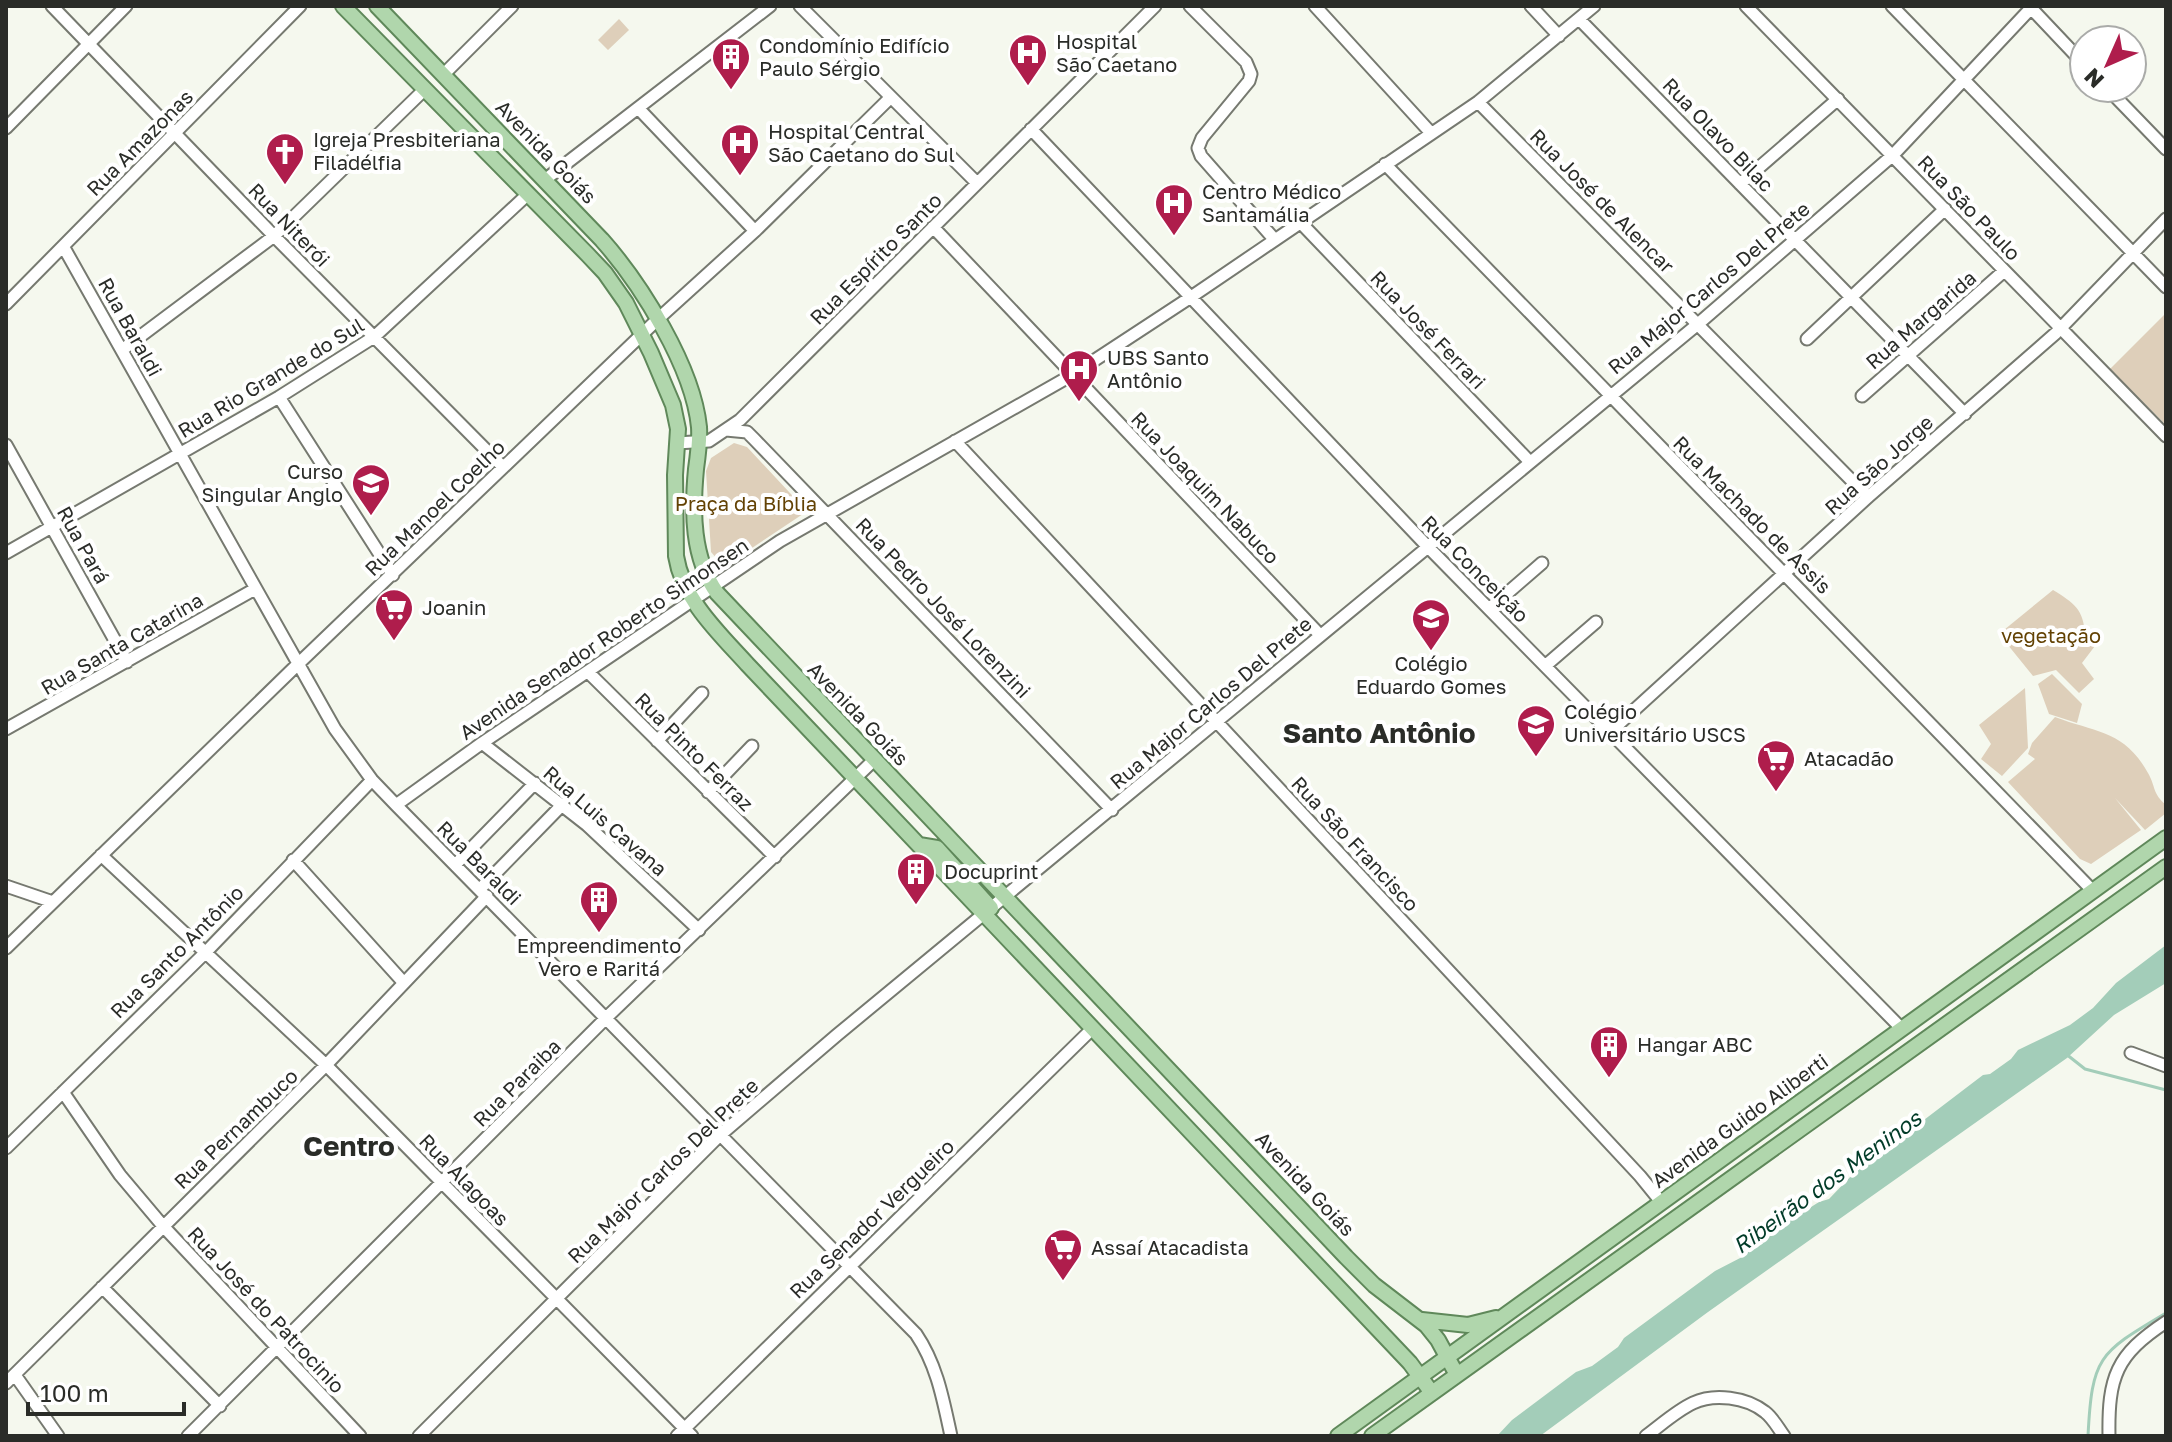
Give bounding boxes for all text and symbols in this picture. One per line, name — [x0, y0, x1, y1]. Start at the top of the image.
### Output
north arrow — [2068, 24, 2148, 104]
place label: Hospital São Caetano — [1056, 29, 1177, 76]
hospital icon: Hospital São Caetano — [1007, 32, 1049, 87]
place label: Condomínio Edifício Paulo Sérgio — [759, 33, 950, 80]
building icon: Condomínio Edifício Paulo Sérgio — [710, 36, 752, 91]
text: N — [2078, 63, 2109, 94]
street label: Rua Olavo Bilac — [1658, 72, 1779, 196]
street label: Rua Amazonas — [81, 84, 197, 200]
street label: Avenida Goiás — [491, 95, 602, 208]
place label: Hospital Central São Caetano do Sul — [768, 119, 955, 166]
hospital icon: Hospital Central São Caetano do Sul — [719, 122, 761, 177]
street label: Rua José de Alencar — [1526, 123, 1680, 277]
place label: Igreja Presbiteriana Filadélfia — [313, 127, 501, 174]
church icon: Igreja Presbiteriana Filadélfia — [264, 131, 306, 186]
street label: Rua São Paulo — [1913, 150, 2026, 265]
street label: Rua Niterói — [244, 178, 335, 271]
place label: Centro Médico Santamália — [1202, 179, 1341, 226]
hospital icon: Centro Médico Santamália — [1153, 182, 1195, 237]
street label: Rua Espírito Santo — [804, 187, 946, 329]
street label: Rua Major Carlos Del Prete — [1603, 196, 1814, 379]
street label: Rua José Ferrari — [1366, 265, 1491, 393]
street label: Rua Margarida — [1860, 265, 1980, 374]
street label: Rua Baraldi — [94, 273, 168, 380]
street label: Rua Rio Grande do Sul — [173, 312, 368, 442]
place label: UBS Santo Antônio — [1107, 345, 1209, 392]
hospital icon: UBS Santo Antônio — [1058, 348, 1100, 403]
street label: Rua Joaquim Nabuco — [1127, 406, 1285, 568]
street label: Rua São Jorge — [1819, 409, 1937, 519]
street label: Rua Machado de Assis — [1669, 430, 1837, 598]
street label: Rua Manoel Coelho — [359, 434, 509, 580]
place label: Curso Singular Anglo — [201, 459, 343, 506]
school or university icon: Curso Singular Anglo — [350, 462, 392, 517]
park label: Praça da Bíblia — [675, 491, 817, 515]
street label: Rua Pará — [53, 502, 115, 587]
street label: Rua Conceição — [1417, 510, 1534, 627]
street label: Rua Pedro José Lorenzini — [851, 512, 1036, 702]
street label: Avenida Senador Roberto Simonsen — [454, 532, 752, 744]
street label: Rua Santa Catarina — [36, 587, 207, 699]
supermarket icon: Joanin — [373, 587, 415, 642]
place label: Joanin — [422, 595, 486, 619]
school or university icon: Colégio Eduardo Gomes — [1410, 597, 1452, 652]
street label: Rua Major Carlos Del Prete — [1105, 611, 1316, 794]
park label: vegetação — [2001, 623, 2101, 647]
place label: Colégio Eduardo Gomes — [1356, 651, 1506, 698]
street label: Avenida Goiás — [803, 657, 914, 770]
street label: Rua Pinto Ferraz — [631, 687, 759, 815]
place label: Colégio Universitário USCS — [1564, 699, 1746, 746]
school or university icon: Colégio Universitário USCS — [1515, 703, 1557, 758]
district label: Santo Antônio — [1282, 716, 1476, 749]
supermarket icon: Atacadão — [1755, 738, 1797, 793]
place label: Atacadão — [1804, 746, 1894, 770]
street label: Rua Luis Cavana — [539, 760, 672, 880]
street label: Rua São Francisco — [1287, 771, 1424, 916]
street label: Rua Baraldi — [433, 815, 527, 909]
building icon: Docuprint — [895, 851, 937, 906]
place label: Docuprint — [944, 859, 1039, 883]
building icon: Empreendimento Vero e Raritá — [578, 879, 620, 934]
street label: Rua Santo Antônio — [105, 880, 248, 1023]
place label: Empreendimento Vero e Raritá — [517, 933, 681, 980]
building icon: Hangar ABC — [1588, 1024, 1630, 1079]
place label: Hangar ABC — [1637, 1032, 1753, 1056]
street label: Rua Paraiba — [468, 1034, 565, 1131]
street label: Avenida Guido Aliberti — [1647, 1048, 1832, 1192]
street label: Rua Pernambuco — [169, 1063, 302, 1193]
street label: Rua Major Carlos Del Prete — [562, 1073, 763, 1268]
water label: Ribeirão dos Meninos — [1727, 1103, 1927, 1259]
street label: Avenida Goiás — [1251, 1126, 1360, 1241]
street label: Rua Alagoas — [415, 1128, 515, 1230]
district label: Centro — [303, 1129, 395, 1162]
street label: Rua Senador Vergueiro — [784, 1134, 958, 1303]
street label: Rua José do Patrocinio — [183, 1221, 350, 1397]
supermarket icon: Assaí Atacadista — [1042, 1227, 1084, 1282]
place label: Assaí Atacadista — [1091, 1235, 1249, 1259]
scale bar — [28, 1366, 184, 1416]
text: 100 m — [40, 1378, 109, 1407]

